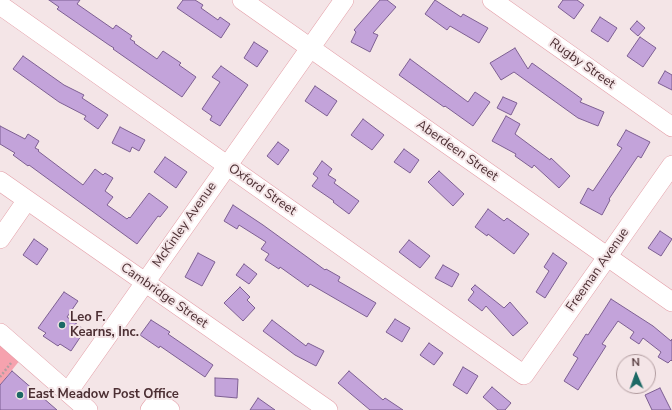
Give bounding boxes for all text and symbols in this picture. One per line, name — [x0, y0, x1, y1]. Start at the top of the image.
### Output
street label: Rugby Street — [546, 36, 618, 92]
street label: Aberdeen Street — [413, 117, 501, 185]
street label: Oxford Street — [225, 161, 299, 219]
street label: McKinley Avenue — [150, 179, 220, 271]
street label: Freeman Avenue — [563, 225, 633, 315]
street label: Cambridge Street — [117, 260, 211, 332]
place label: Leo F. Kearns, Inc. — [70, 310, 139, 341]
marker: Leo F. Kearns, Inc. — [57, 320, 67, 330]
north arrow — [616, 354, 656, 394]
text: N — [631, 355, 640, 370]
place label: East Meadow Post Office — [28, 387, 179, 403]
marker: East Meadow Post Office — [15, 390, 25, 400]

